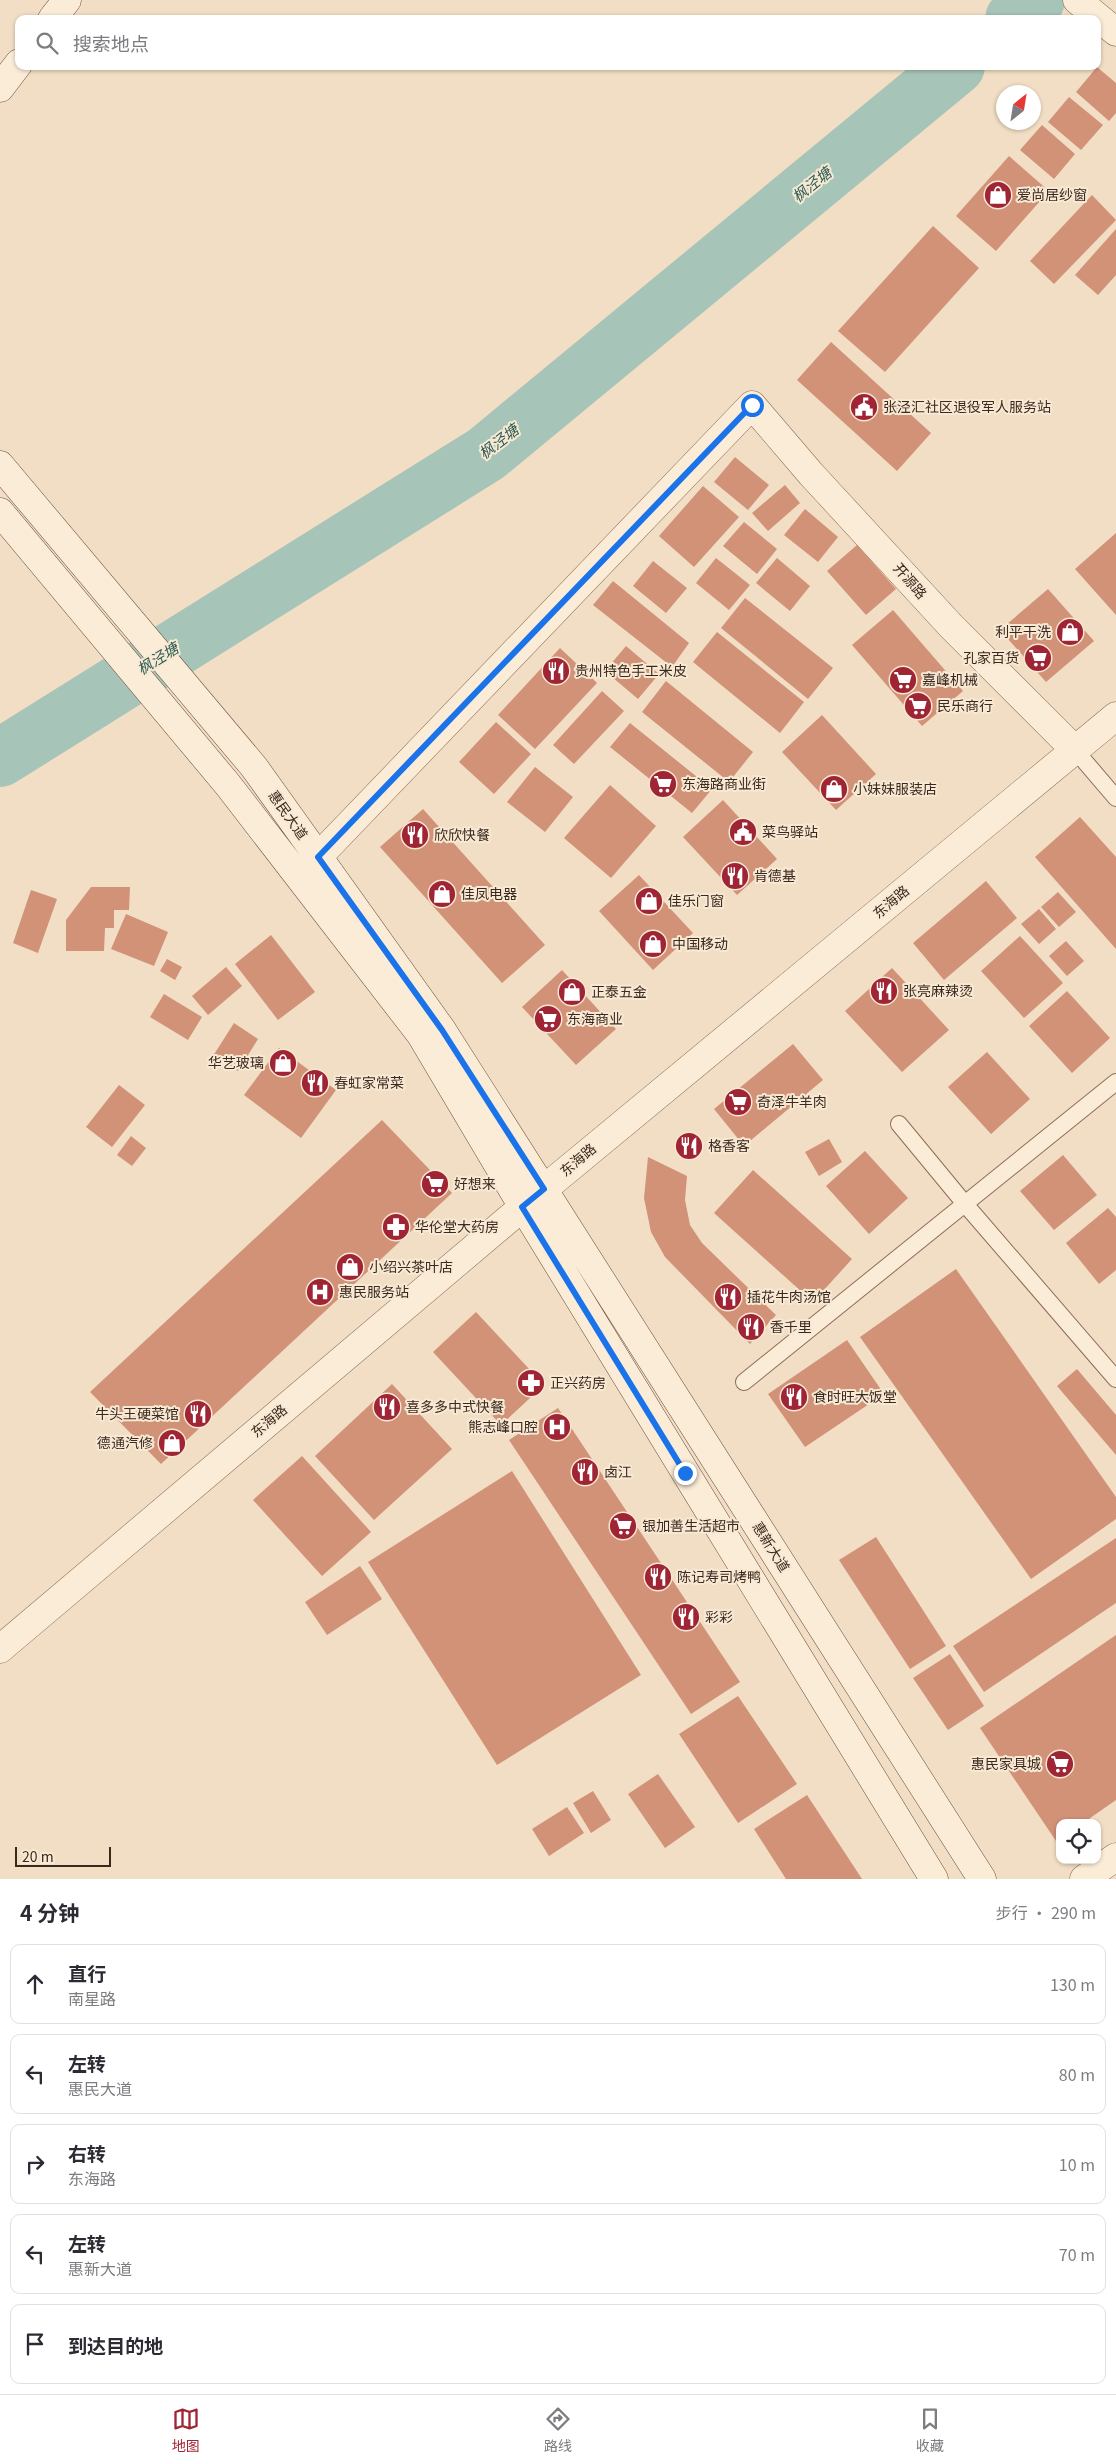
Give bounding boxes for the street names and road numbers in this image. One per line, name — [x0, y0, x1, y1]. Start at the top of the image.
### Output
street label: 开源路 — [889, 558, 932, 603]
street label: 惠民大道 — [265, 786, 313, 843]
street label: 东海路 — [868, 880, 913, 922]
street label: 东海路 — [555, 1138, 600, 1180]
street label: 东海路 — [246, 1399, 291, 1441]
street label: 惠新大道 — [749, 1517, 795, 1576]

